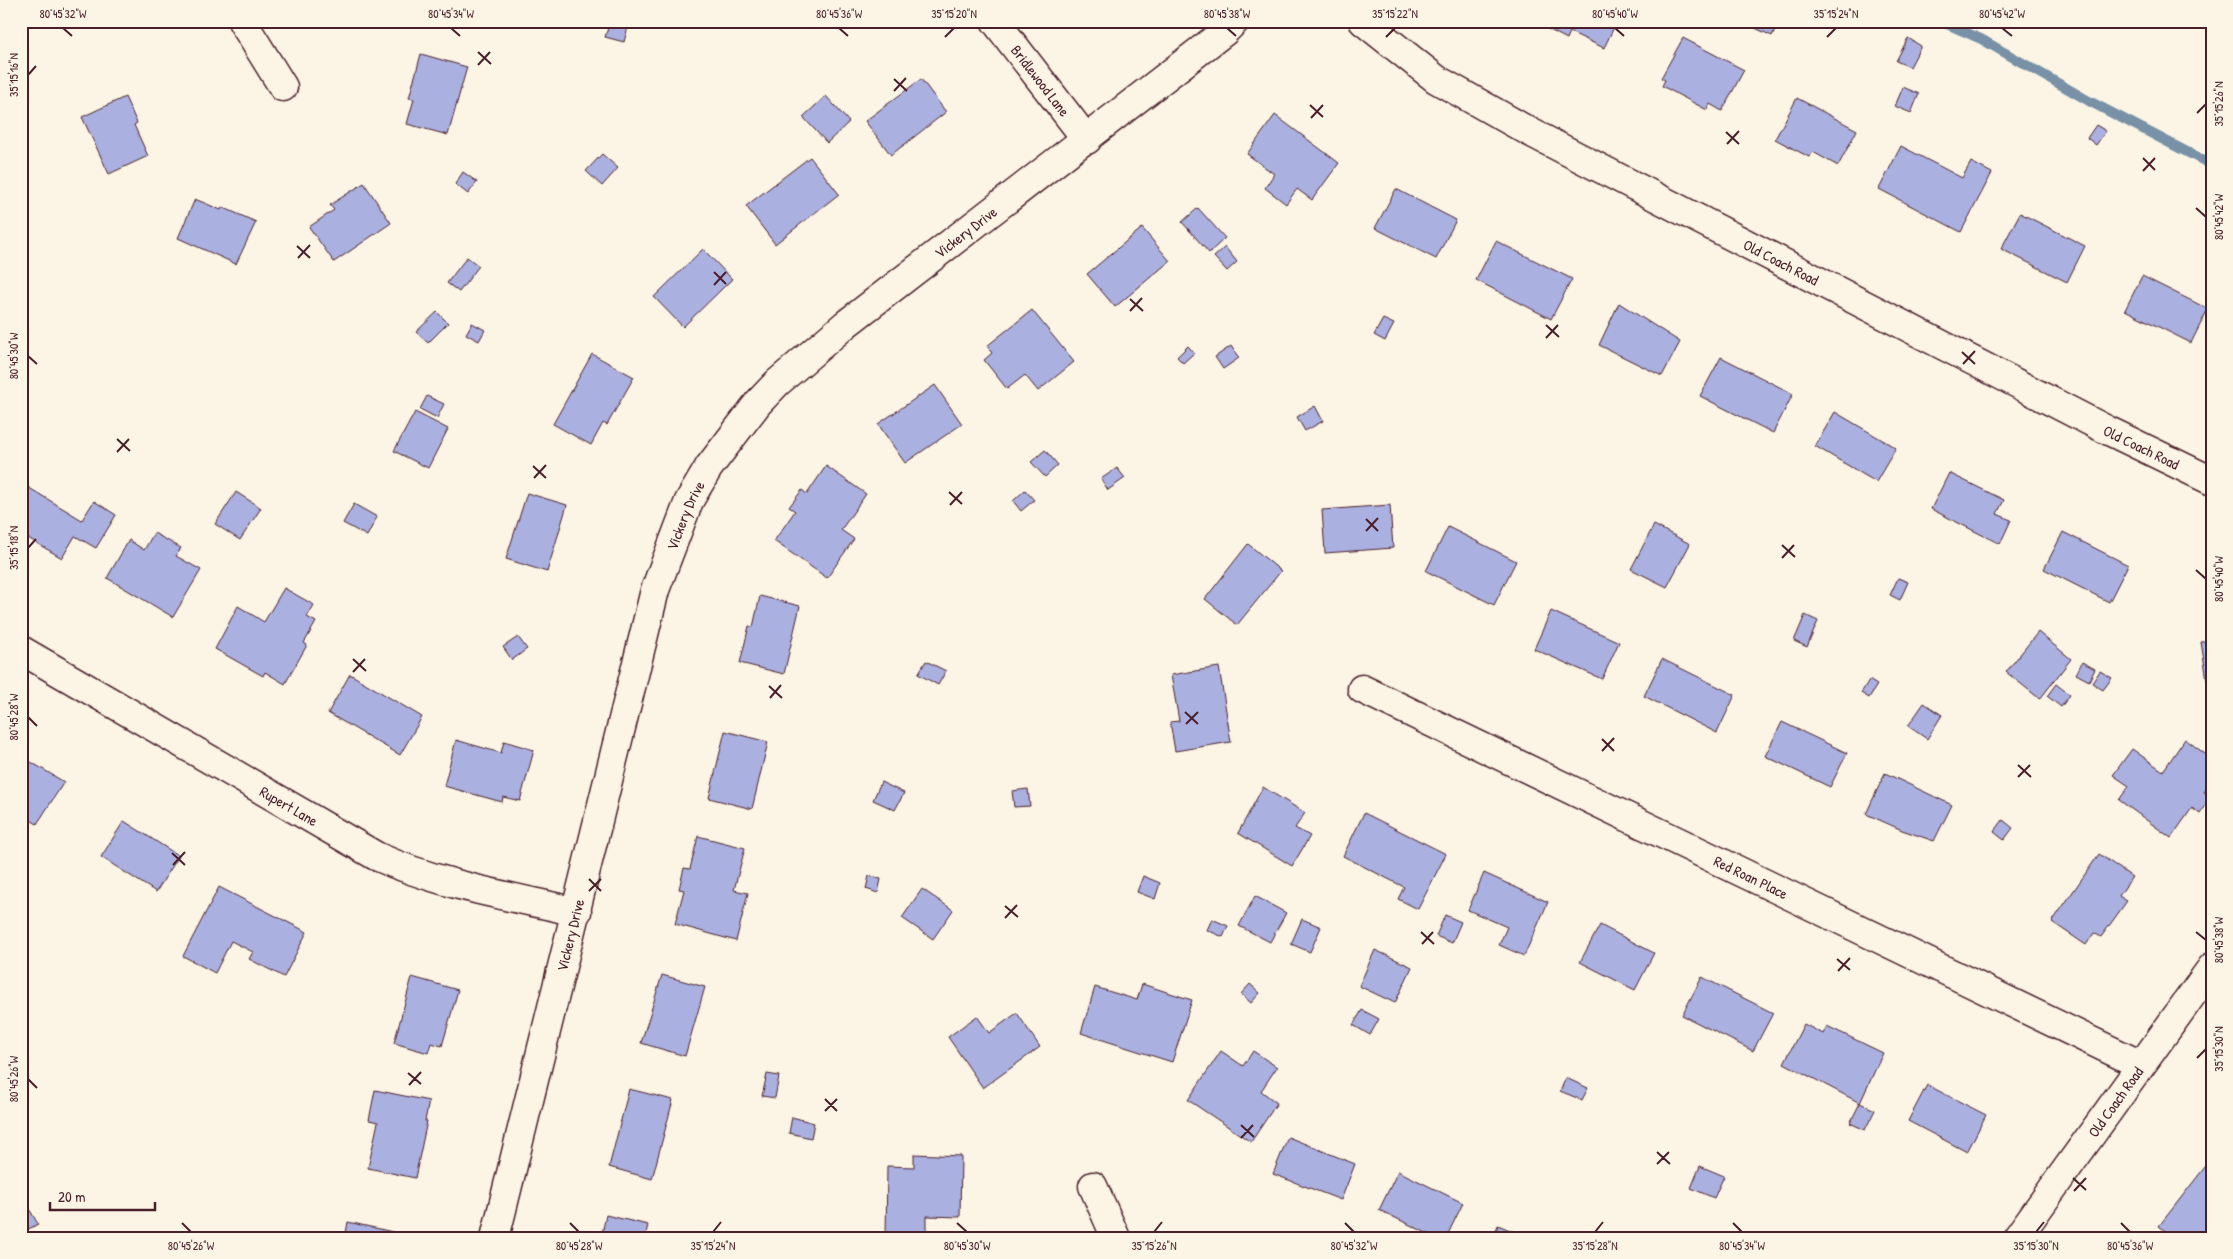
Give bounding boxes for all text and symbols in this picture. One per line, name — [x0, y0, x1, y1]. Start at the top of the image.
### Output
text: 80°45'32"W — [40, 5, 87, 22]
text: 80°45'34"W — [428, 5, 475, 22]
text: 80°45'36"W — [816, 5, 863, 22]
text: 35°15'20"N — [931, 5, 977, 22]
text: 80°45'38"W — [1204, 5, 1251, 22]
text: 35°15'22"N — [1372, 5, 1418, 22]
text: 80°45'40"W — [1592, 5, 1639, 22]
text: 35°15'24"N — [1814, 5, 1858, 22]
text: 80°45'42"W — [1979, 5, 2026, 22]
street label: Bridlewood Lane — [1007, 40, 1075, 120]
text: 35°15'16"N — [5, 53, 22, 97]
text: 35°15'26"N — [2210, 81, 2227, 127]
text: 80°45'42"W — [2210, 193, 2227, 240]
street label: Vickery Drive — [930, 201, 1001, 263]
street label: Old Coach Road — [1740, 234, 1823, 290]
text: 80°45'30"W — [5, 332, 22, 379]
street label: Old Coach Road — [2100, 419, 2183, 474]
street label: Vickery Drive — [661, 477, 709, 553]
text: 35°15'18"N — [5, 526, 22, 570]
text: 80°45'40"W — [2210, 555, 2227, 602]
text: 80°45'28"W — [5, 693, 22, 740]
street label: Rupert Lane — [256, 780, 322, 831]
street label: Red Roan Place — [1710, 850, 1792, 904]
street label: Vickery Drive — [551, 897, 589, 973]
text: 80°45'38"W — [2210, 916, 2227, 963]
text: 35°15'30"N — [2210, 1026, 2227, 1072]
text: 80°45'26"W — [5, 1055, 22, 1102]
street label: Old Coach Road — [2083, 1062, 2148, 1141]
scale bar — [50, 1179, 155, 1211]
text: 20 m — [58, 1186, 85, 1207]
text: 80°45'26"W — [168, 1237, 215, 1254]
text: 80°45'28"W — [556, 1237, 603, 1254]
text: 35°15'24"N — [691, 1237, 735, 1254]
text: 80°45'30"W — [944, 1237, 991, 1254]
text: 35°15'26"N — [1131, 1237, 1177, 1254]
text: 80°45'32"W — [1331, 1237, 1378, 1254]
text: 35°15'28"N — [1572, 1237, 1618, 1254]
text: 80°45'34"W — [1719, 1237, 1766, 1254]
text: 35°15'30"N — [2013, 1237, 2059, 1254]
text: 80°45'36"W — [2107, 1237, 2154, 1254]

